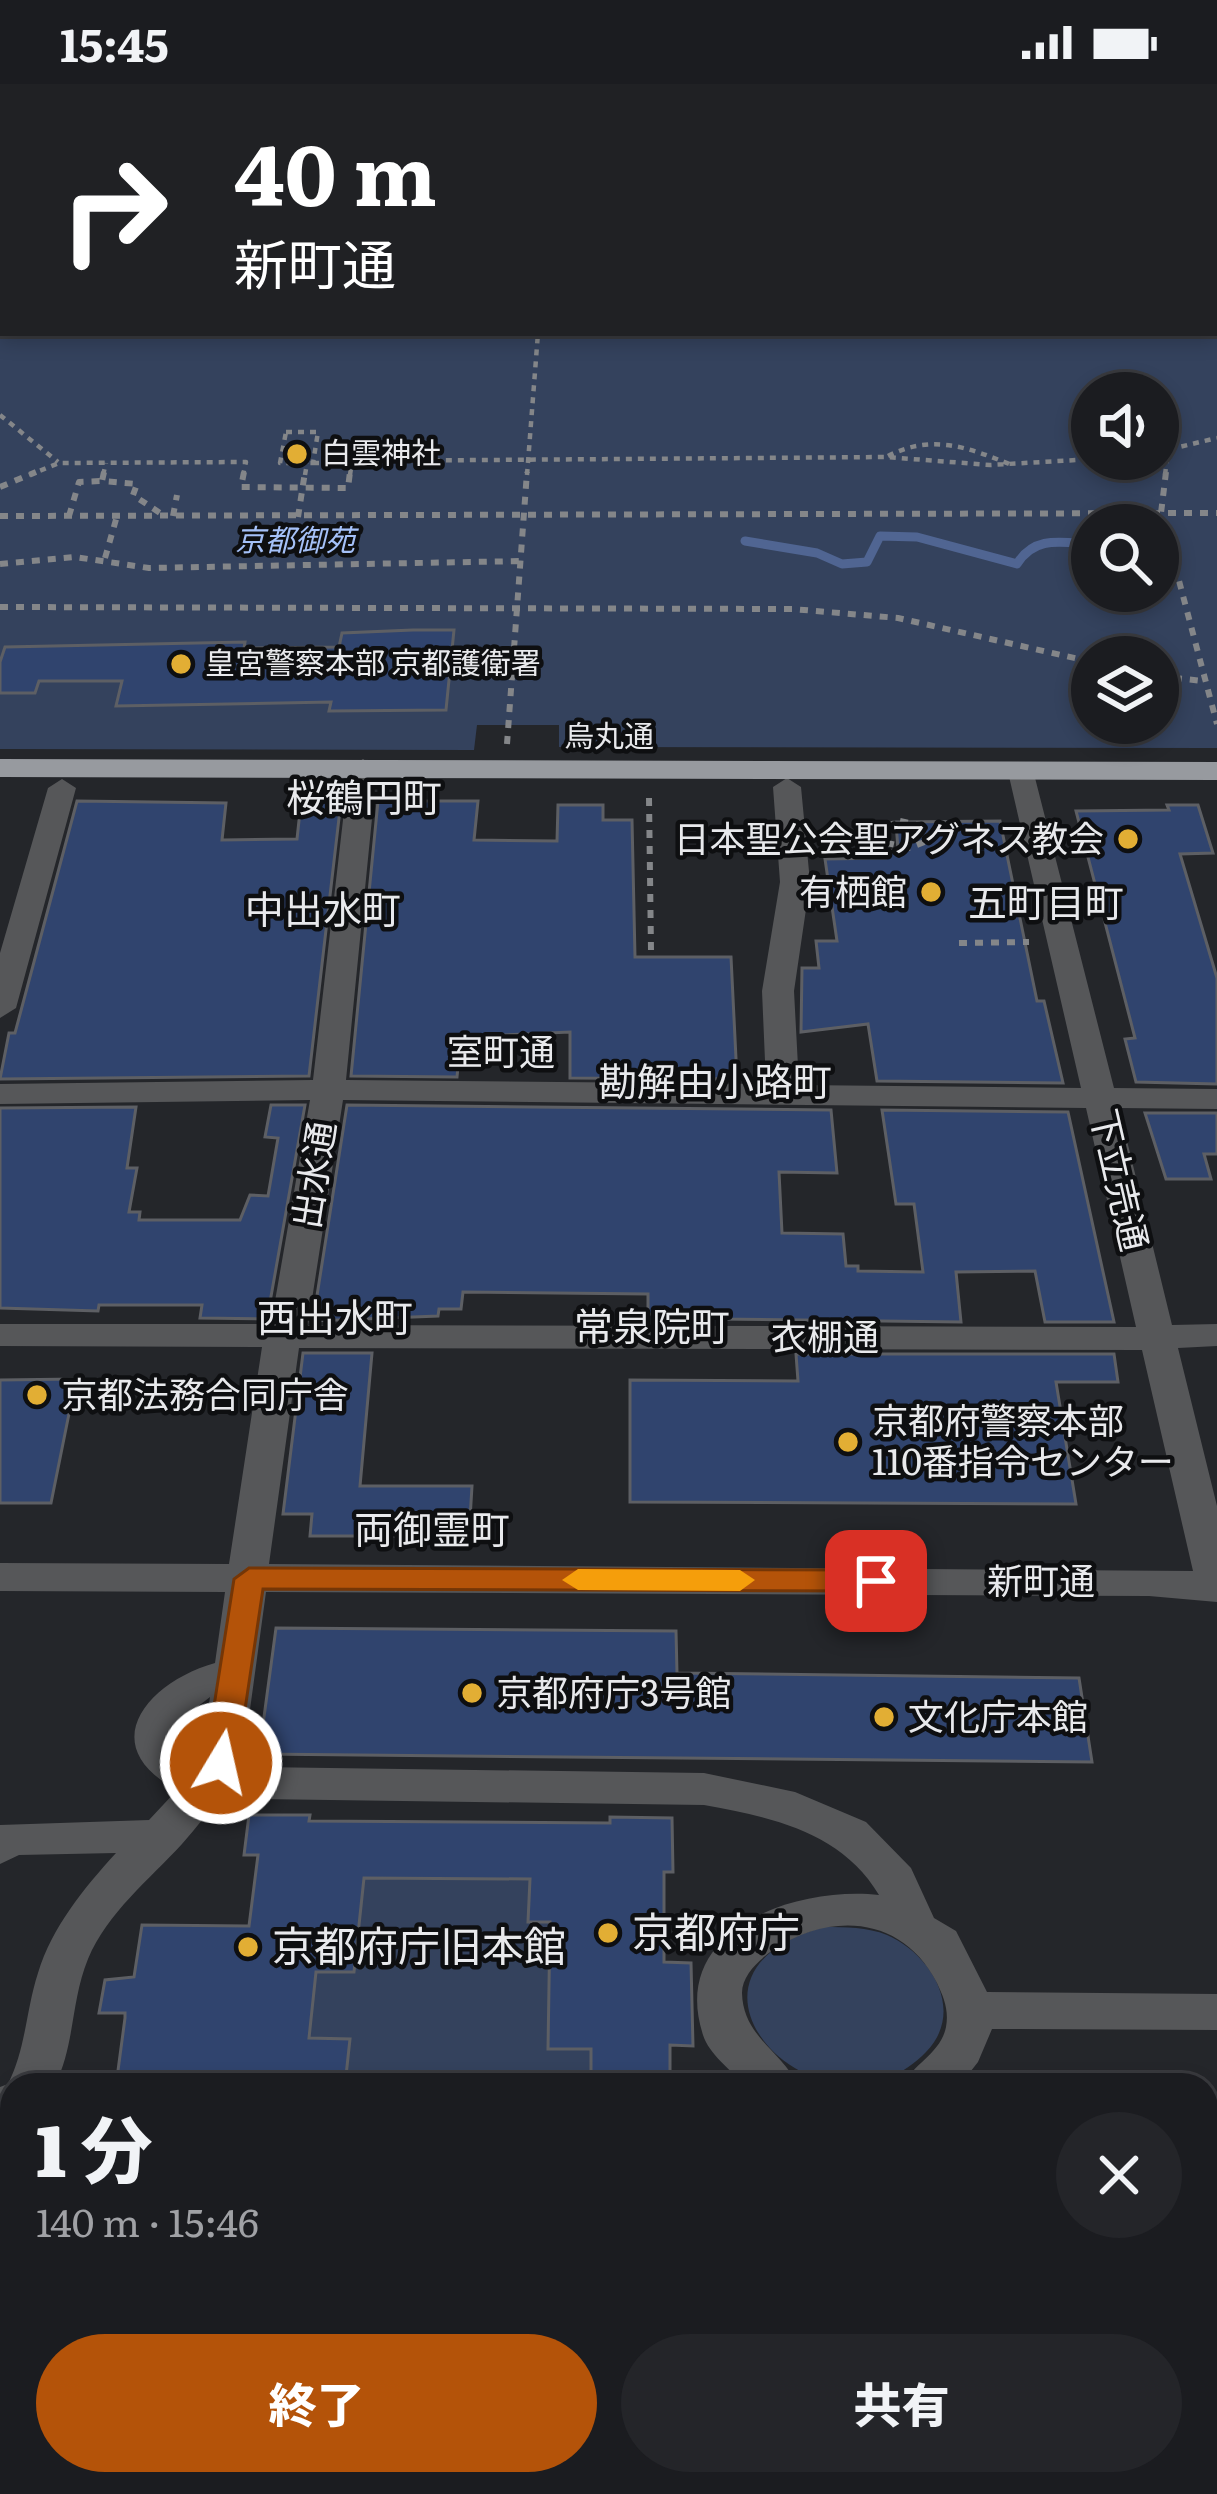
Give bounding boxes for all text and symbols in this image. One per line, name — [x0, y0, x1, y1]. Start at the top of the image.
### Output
text: 15:45 — [60, 9, 169, 76]
text: 40 m — [234, 107, 437, 232]
icon: right — [36, 132, 192, 288]
text: 新町通 — [234, 221, 396, 302]
map controls — [1071, 372, 1179, 744]
button: sound — [1071, 372, 1179, 480]
place label: 白雲神社 — [321, 429, 441, 473]
marker: 白雲神社 — [284, 441, 310, 467]
button: search — [1071, 504, 1179, 612]
park label: 京都御苑 — [235, 516, 359, 560]
button: layers — [1071, 636, 1179, 744]
place label: 皇宮警察本部 京都護衛署 — [205, 639, 541, 683]
marker: 皇宮警察本部 京都護衛署 — [168, 651, 194, 677]
street label: 烏丸通 — [564, 712, 654, 756]
district label: 桜鶴円町 — [286, 766, 442, 824]
place label: 日本聖公会聖アグネス教会 — [674, 810, 1104, 863]
marker: 日本聖公会聖アグネス教会 — [1115, 826, 1141, 852]
place label: 有栖館 — [799, 863, 907, 916]
district label: 五町目町 — [968, 871, 1124, 929]
district label: 中出水町 — [245, 878, 401, 936]
marker: 有栖館 — [918, 879, 944, 905]
street label: 室町通 — [447, 1023, 555, 1076]
district label: 勘解由小路町 — [598, 1050, 832, 1108]
street label: 下立売通 — [1079, 1103, 1163, 1256]
street label: 出水通 — [277, 1117, 346, 1232]
district label: 西出水町 — [257, 1286, 413, 1344]
district label: 常泉院町 — [574, 1295, 730, 1353]
street label: 衣棚通 — [771, 1308, 879, 1361]
place label: 京都法務合同庁舎 — [61, 1366, 349, 1419]
marker: 京都法務合同庁舎 — [24, 1382, 50, 1408]
place label: 京都府警察本部 110番指令センター — [872, 1392, 1174, 1486]
marker: 京都府警察本部 110番指令センター — [835, 1429, 861, 1455]
district label: 両御霊町 — [354, 1498, 510, 1556]
pin — [825, 1530, 927, 1632]
icon: arrive — [843, 1548, 909, 1614]
street label: 新町通 — [987, 1552, 1095, 1605]
place label: 京都府庁3号館 — [496, 1664, 732, 1717]
marker: 京都府庁3号館 — [459, 1680, 485, 1706]
place label: 文化庁本館 — [908, 1688, 1088, 1741]
position arrow — [158, 1700, 284, 1826]
marker: 文化庁本館 — [871, 1704, 897, 1730]
place label: 京都府庁 — [632, 1899, 800, 1961]
place label: 京都府庁旧本館 — [272, 1913, 566, 1975]
marker: 京都府庁 — [595, 1920, 621, 1946]
marker: 京都府庁旧本館 — [235, 1934, 261, 1960]
text: 1 分 — [36, 2092, 153, 2199]
button: close — [1056, 2112, 1182, 2238]
text: 140 m · 15:46 — [36, 2191, 259, 2249]
button: 終了 — [36, 2334, 597, 2472]
button: 共有 — [621, 2334, 1182, 2472]

